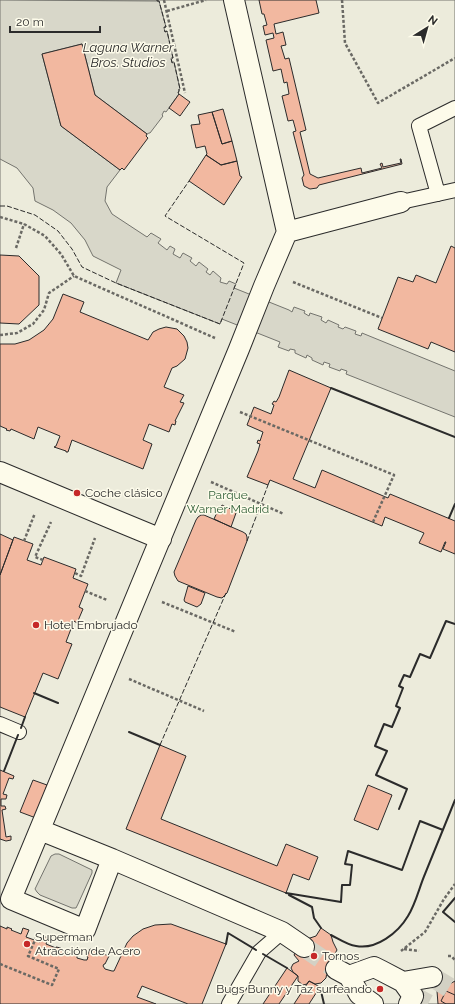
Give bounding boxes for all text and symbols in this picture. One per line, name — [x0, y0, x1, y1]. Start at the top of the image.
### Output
scale bar — [10, 8, 100, 34]
north arrow — [407, 8, 447, 48]
text: N — [425, 13, 440, 28]
text: 20 m — [16, 15, 44, 29]
water label: Laguna Warner Bros. Studios — [83, 40, 174, 70]
place label: Coche clásico — [85, 486, 163, 500]
marker: Coche clásico — [72, 488, 82, 498]
park label: Parque Warner Madrid — [187, 488, 269, 516]
place label: Hotel Embrujado — [44, 618, 138, 632]
marker: Hotel Embrujado — [31, 620, 41, 630]
place label: Superman Atracción de Acero — [35, 930, 140, 958]
marker: Superman Atracción de Acero — [22, 939, 32, 949]
place label: Tornos — [322, 949, 359, 963]
marker: Tornos — [309, 951, 319, 961]
place label: Bugs Bunny y Taz surfeando — [216, 982, 372, 996]
marker: Bugs Bunny y Taz surfeando — [375, 984, 385, 994]

